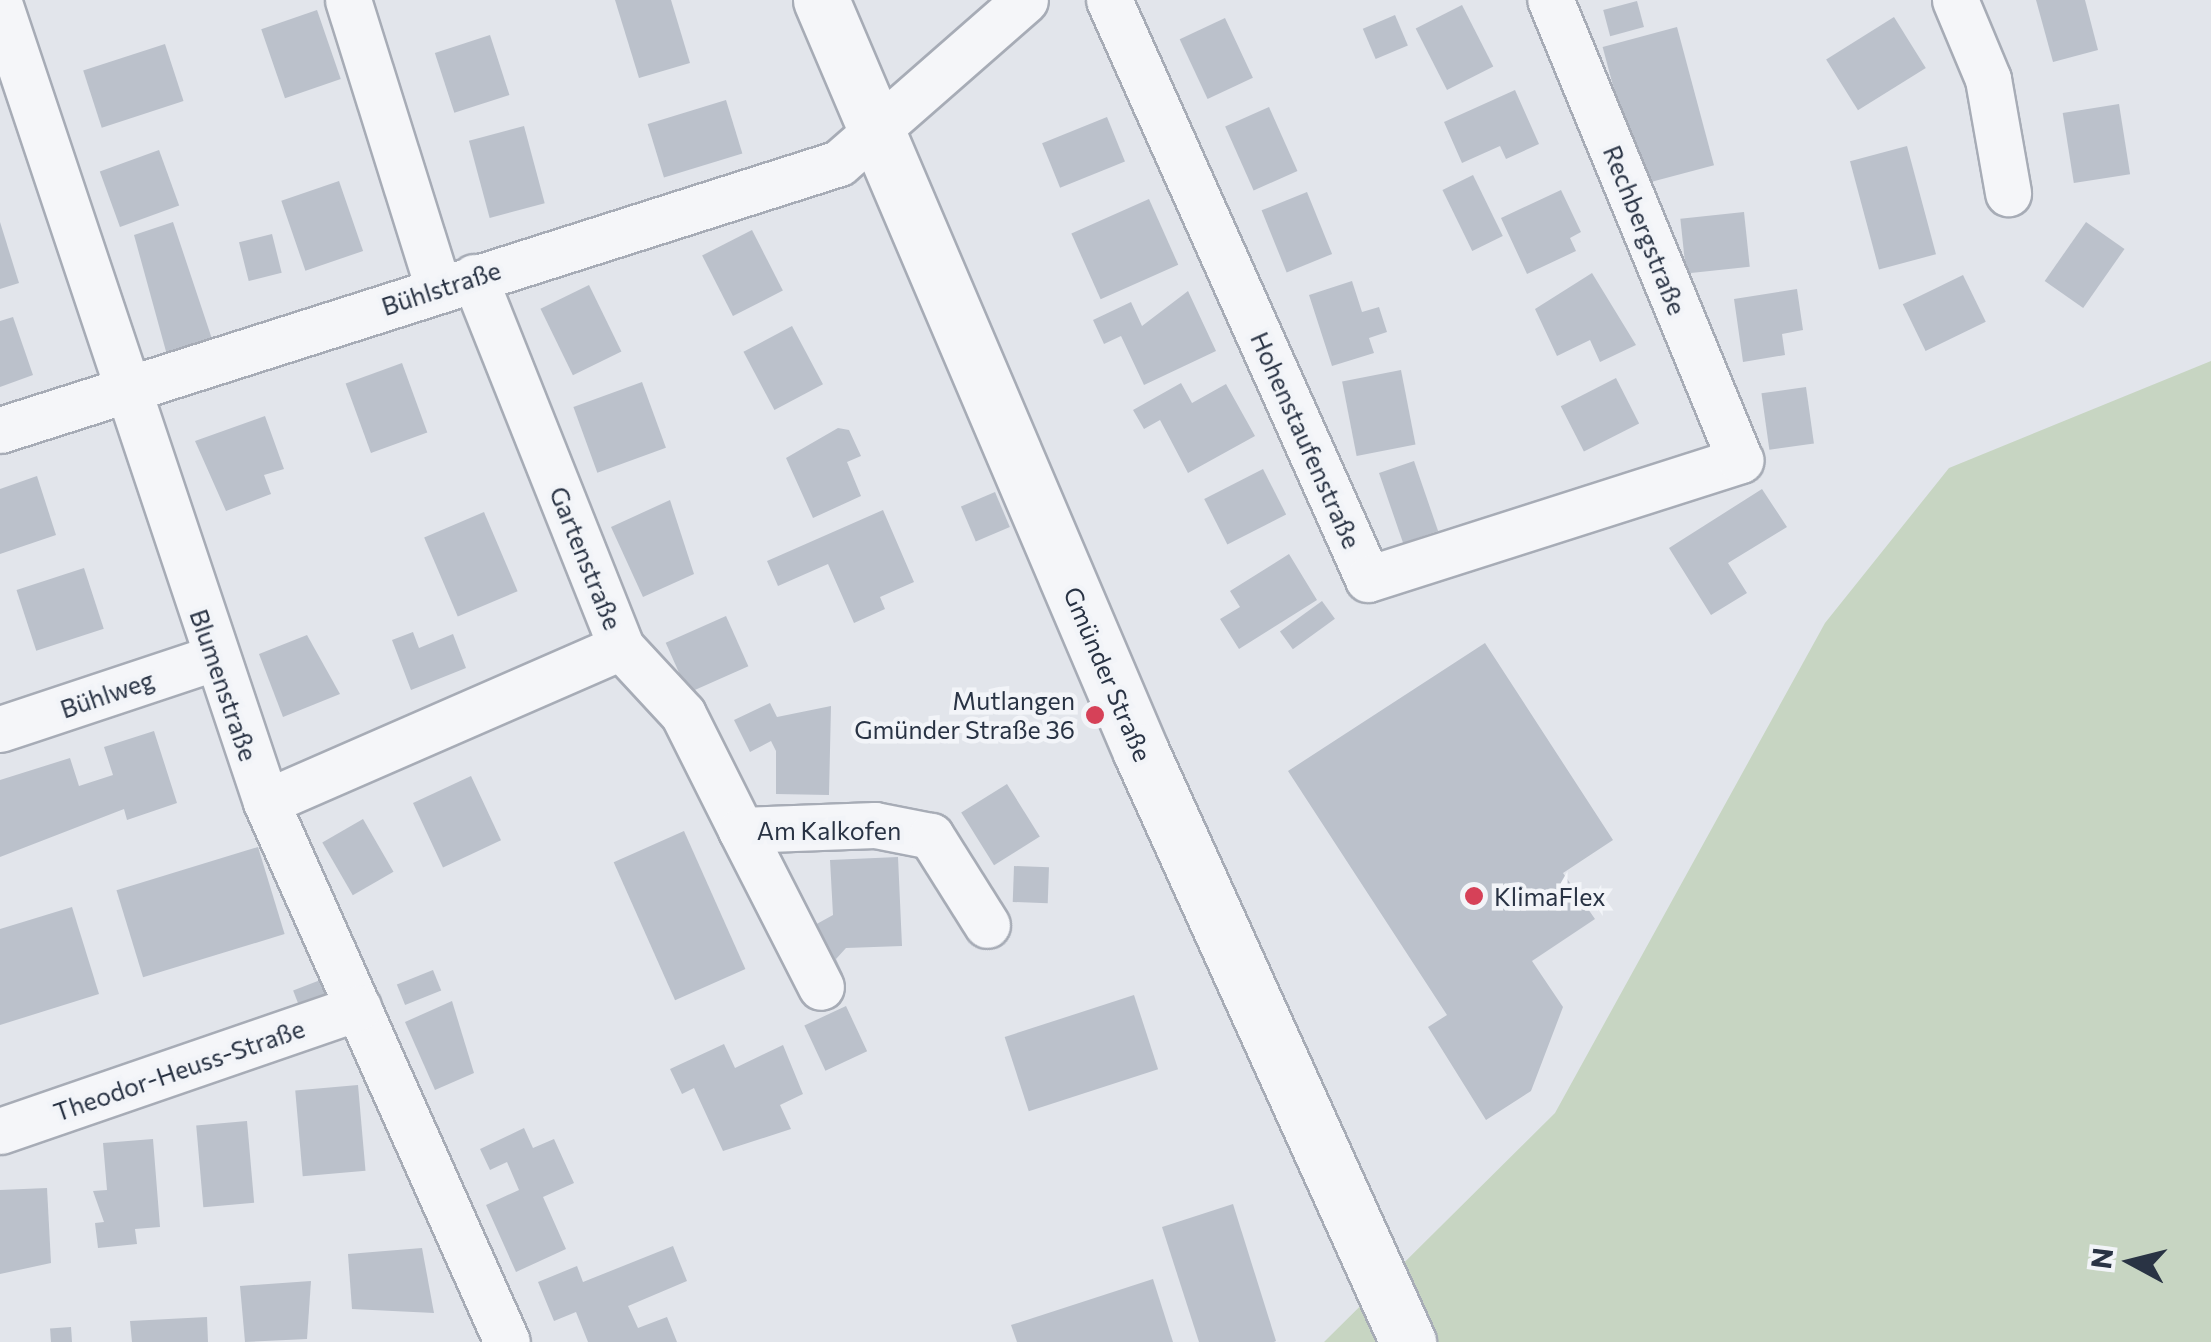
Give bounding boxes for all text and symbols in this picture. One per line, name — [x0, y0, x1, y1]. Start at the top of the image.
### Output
street label: Rechbergstraße — [1597, 141, 1693, 319]
street label: Bühlstraße — [378, 255, 504, 321]
street label: Hohenstaufenstraße — [1245, 327, 1367, 553]
street label: Gartenstraße — [544, 482, 628, 634]
street label: Gmünder Straße — [1058, 582, 1158, 766]
street label: Blumenstraße — [184, 605, 264, 765]
street label: Bühlweg — [56, 664, 158, 724]
place label: Mutlangen Gmünder Straße 36 — [854, 686, 1075, 745]
marker: Mutlangen Gmünder Straße 36 — [1084, 704, 1106, 726]
street label: Am Kalkofen — [757, 815, 901, 845]
place label: KlimaFlex — [1494, 881, 1606, 911]
marker: KlimaFlex — [1463, 885, 1485, 907]
street label: Theodor-Heuss-Straße — [50, 1013, 308, 1127]
north arrow — [2081, 1212, 2181, 1312]
text: N — [2083, 1246, 2119, 1271]

